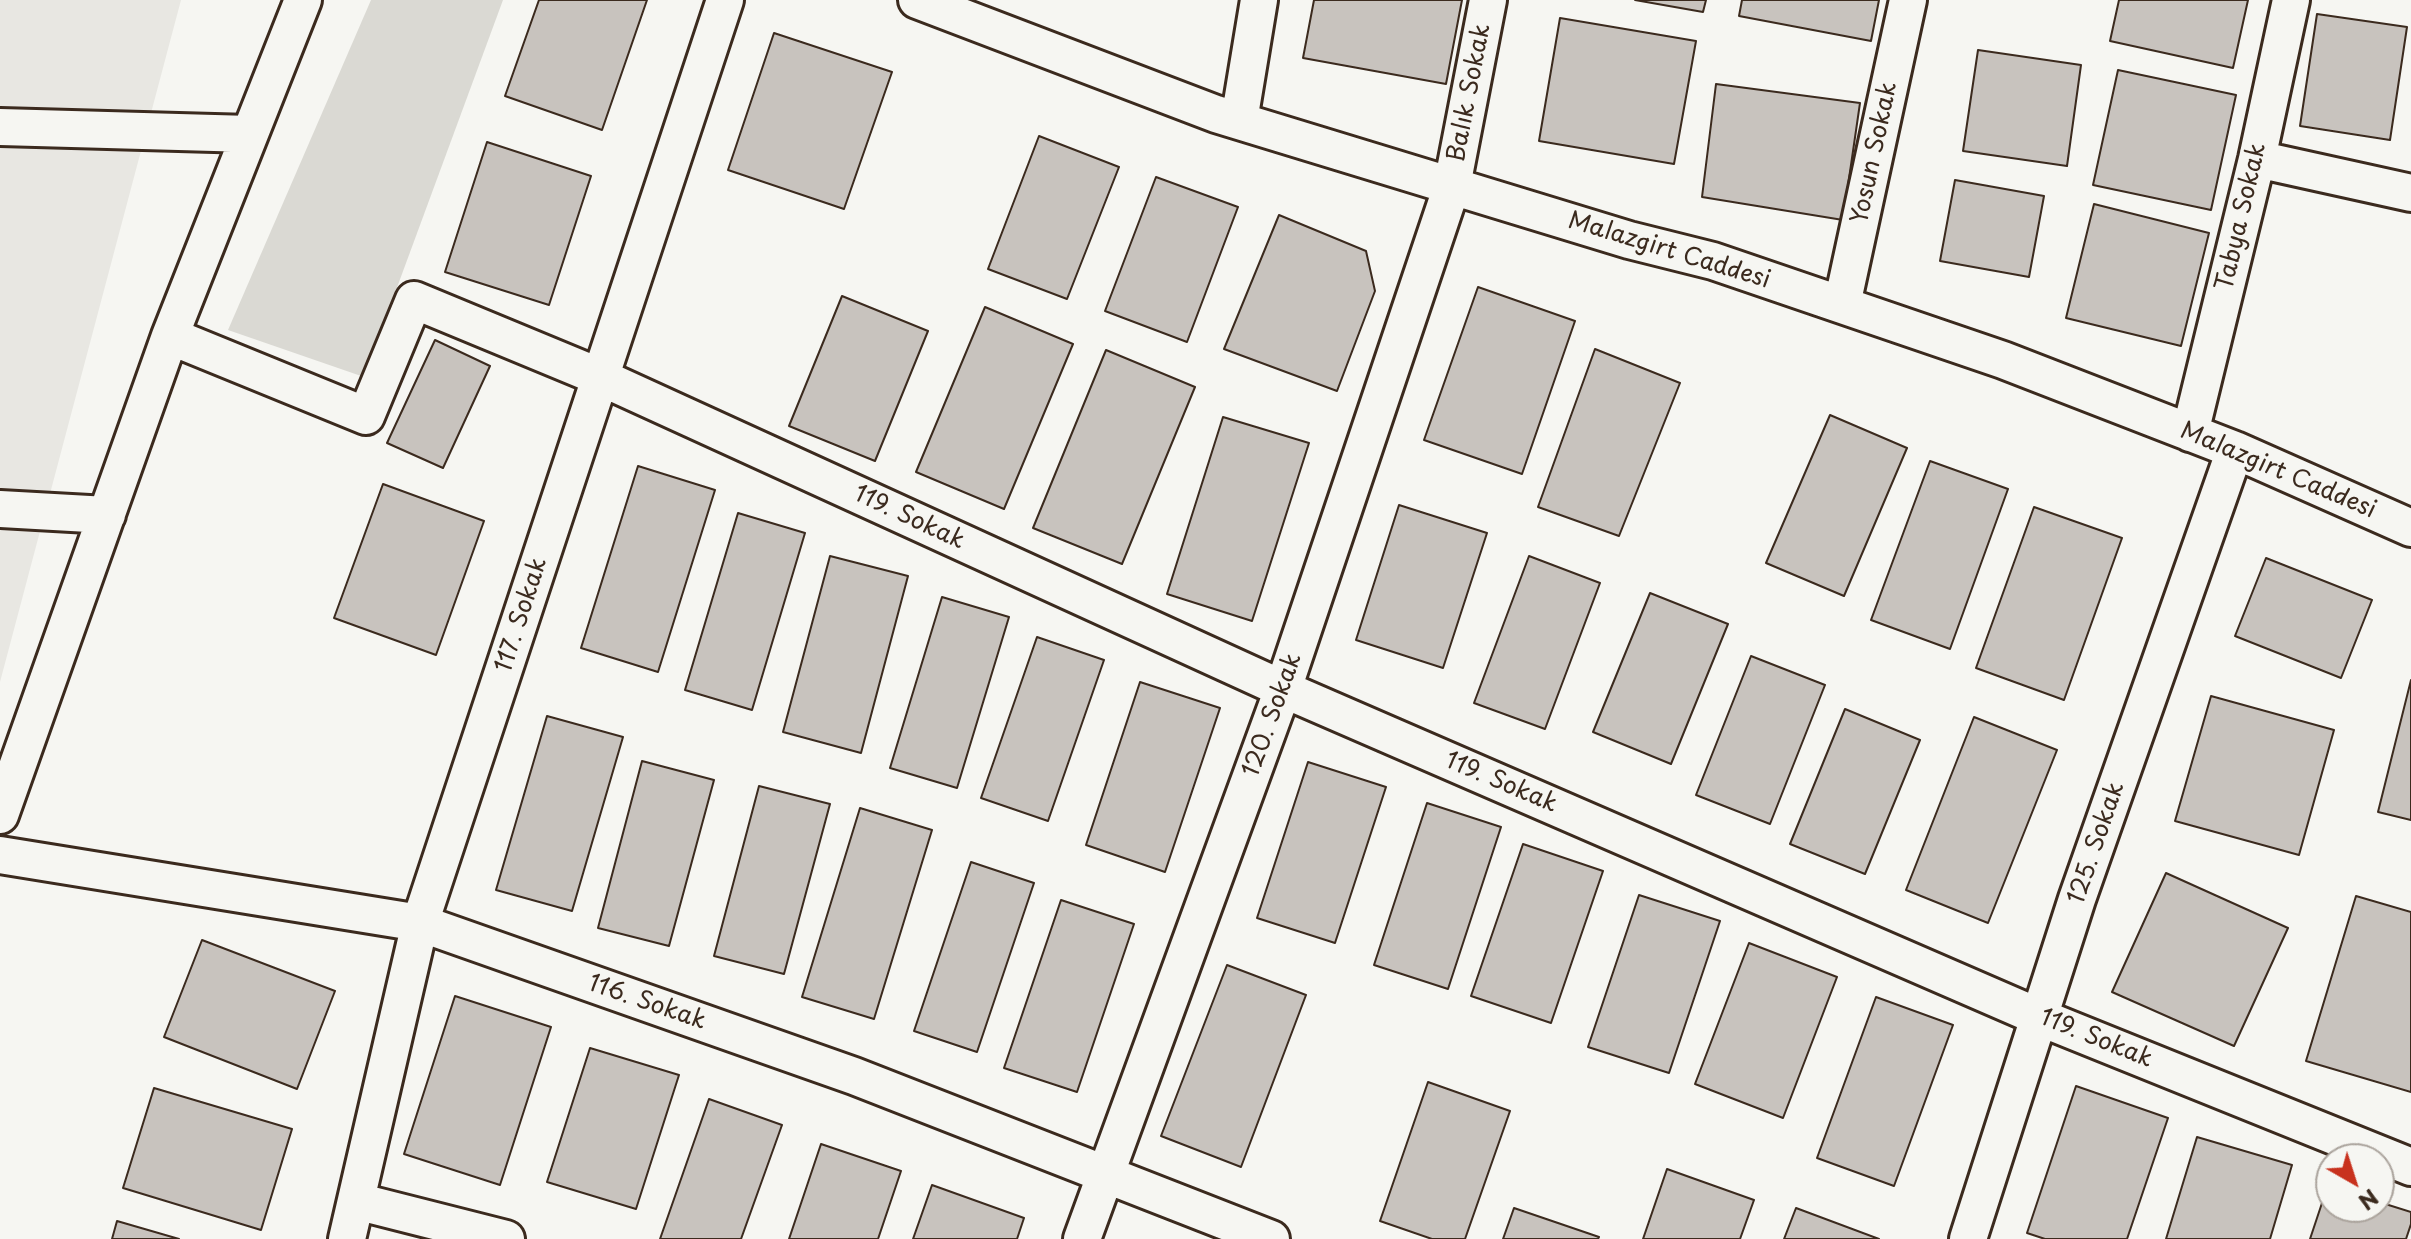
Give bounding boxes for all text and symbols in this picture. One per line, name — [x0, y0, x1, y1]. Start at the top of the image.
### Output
street label: Balık Sokak — [1442, 21, 1498, 165]
street label: Yosun Sokak — [1846, 80, 1904, 226]
street label: Tabya Sokak — [2211, 140, 2273, 294]
street label: Malazgirt Caddesi — [1564, 207, 1774, 295]
street label: Malazgirt Caddesi — [2176, 417, 2380, 525]
street label: 119. Sokak — [849, 480, 969, 556]
street label: 117. Sokak — [490, 554, 554, 676]
street label: 120. Sokak — [1237, 649, 1309, 781]
street label: 119. Sokak — [1441, 746, 1561, 820]
street label: 125. Sokak — [2063, 778, 2131, 908]
street label: 116. Sokak — [584, 969, 710, 1037]
street label: 119. Sokak — [2035, 1003, 2157, 1075]
north arrow — [2315, 1143, 2395, 1223]
text: N — [2352, 1182, 2386, 1219]

